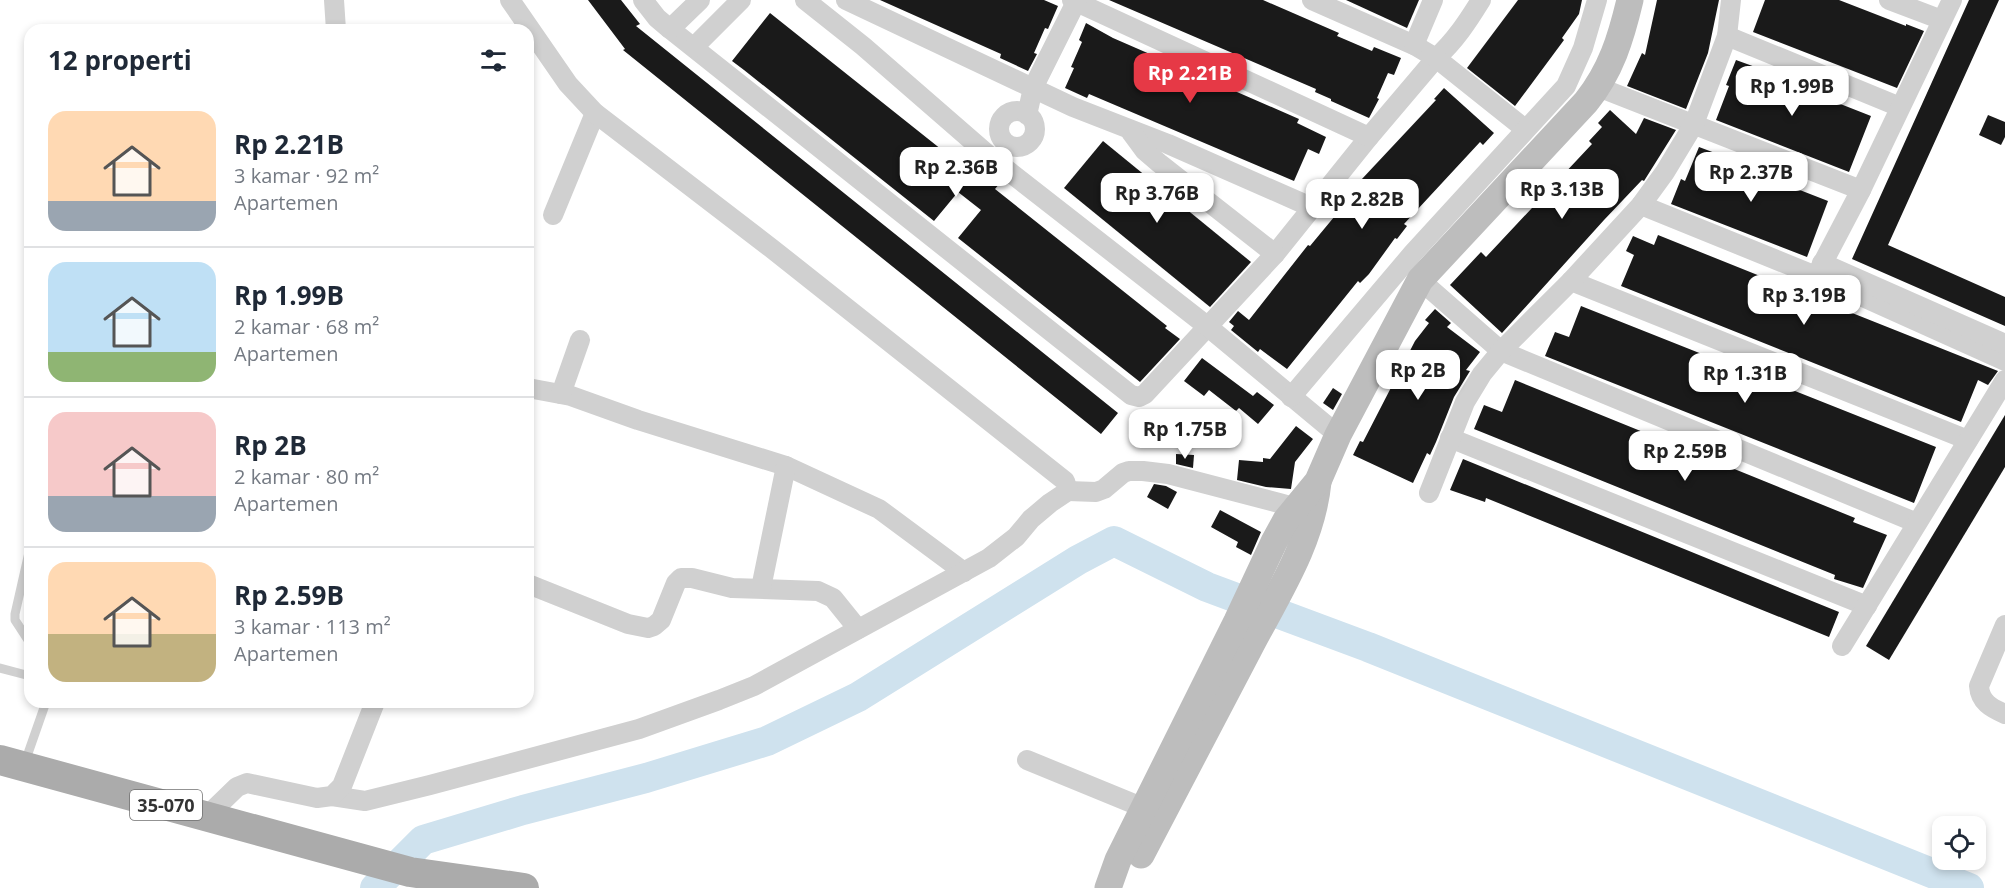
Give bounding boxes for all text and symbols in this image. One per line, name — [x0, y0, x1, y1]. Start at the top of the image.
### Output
text: 12 properti — [48, 42, 192, 78]
icon: filters — [477, 44, 510, 77]
pin: Rp 2.21B — [1128, 53, 1252, 104]
text: Rp 2.21B — [1148, 59, 1232, 86]
pin: Rp 1.99B — [1730, 66, 1854, 117]
text: Rp 1.99B — [1750, 72, 1834, 99]
text: Rp 2.21B — [234, 126, 344, 162]
icon: home — [96, 135, 168, 207]
pin: Rp 2.36B — [894, 147, 1018, 198]
pin: Rp 2.37B — [1689, 152, 1813, 203]
text: Rp 2.36B — [914, 153, 998, 180]
text: Rp 2.37B — [1709, 158, 1793, 185]
text: 3 kamar · 92 m² — [234, 162, 379, 189]
pin: Rp 3.13B — [1500, 169, 1624, 220]
pin: Rp 3.76B — [1095, 173, 1219, 224]
text: Rp 3.13B — [1520, 175, 1604, 202]
text: Rp 3.76B — [1115, 179, 1199, 206]
pin: Rp 2.82B — [1300, 179, 1424, 230]
text: Rp 2.82B — [1320, 185, 1404, 212]
text: Apartemen — [234, 189, 339, 216]
pin: Rp 3.19B — [1742, 275, 1866, 326]
text: Rp 1.99B — [234, 277, 344, 313]
text: Rp 3.19B — [1762, 281, 1846, 308]
icon: home — [96, 286, 168, 358]
text: 2 kamar · 68 m² — [234, 313, 379, 340]
text: Apartemen — [234, 340, 339, 367]
pin: Rp 2B — [1376, 350, 1460, 401]
pin: Rp 1.31B — [1683, 353, 1807, 404]
text: Rp 2B — [1390, 356, 1446, 383]
text: Rp 1.31B — [1703, 359, 1787, 386]
pin: Rp 1.75B — [1123, 409, 1247, 460]
text: Rp 1.75B — [1143, 415, 1227, 442]
text: Rp 2B — [234, 427, 307, 463]
pin: Rp 2.59B — [1623, 431, 1747, 482]
icon: home — [96, 436, 168, 508]
text: Rp 2.59B — [1643, 437, 1727, 464]
text: 2 kamar · 80 m² — [234, 463, 379, 490]
text: Apartemen — [234, 490, 339, 517]
text: Rp 2.59B — [234, 577, 344, 613]
icon: home — [96, 586, 168, 658]
text: 3 kamar · 113 m² — [234, 613, 391, 640]
text: Apartemen — [234, 640, 339, 667]
road number: 35-070 — [130, 790, 202, 820]
map controls — [1932, 816, 1986, 870]
button: locate — [1932, 816, 1986, 870]

